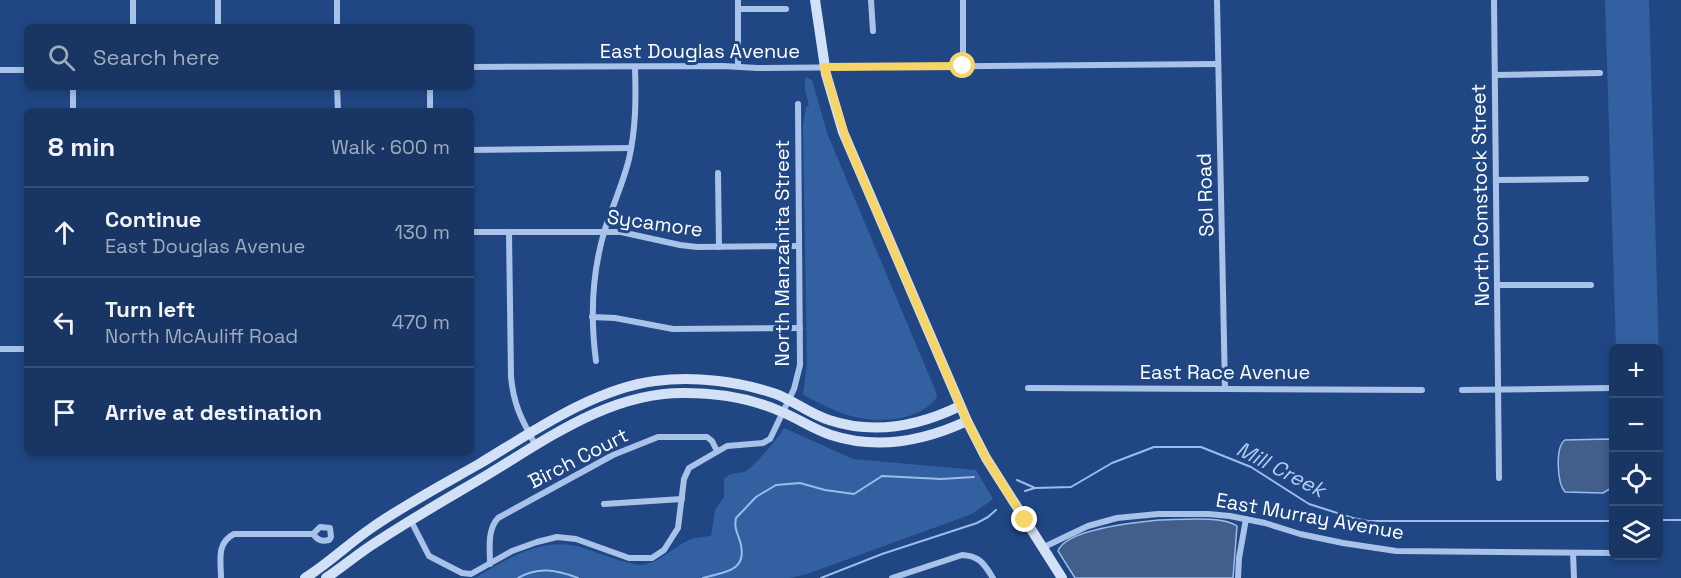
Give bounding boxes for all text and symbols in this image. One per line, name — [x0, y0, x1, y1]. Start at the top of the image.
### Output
search box — [24, 24, 474, 90]
street label: East Douglas Avenue — [600, 38, 800, 64]
icon: search — [45, 41, 78, 74]
text: Search here — [93, 43, 220, 71]
route start — [949, 52, 975, 78]
street label: North Comstock Street — [1465, 83, 1495, 307]
text: 8 min — [48, 130, 115, 164]
text: Walk · 600 m — [331, 134, 450, 160]
street label: North Manzanita Street — [769, 140, 795, 366]
street label: Sol Road — [1191, 153, 1219, 237]
street label: Sycamore — [605, 203, 705, 243]
text: Continue — [105, 205, 201, 233]
icon: ahead — [48, 216, 81, 249]
text: 130 m — [394, 219, 450, 245]
text: East Douglas Avenue — [105, 233, 305, 259]
text: Turn left — [105, 295, 195, 323]
icon: left — [48, 306, 81, 339]
text: 470 m — [392, 309, 450, 335]
text: North McAuliff Road — [105, 323, 298, 349]
map controls — [1609, 344, 1663, 560]
button: + — [1609, 344, 1663, 398]
street label: East Race Avenue — [1140, 359, 1310, 385]
icon: arrive — [48, 396, 81, 429]
text: Arrive at destination — [105, 398, 322, 426]
button: − — [1609, 398, 1663, 452]
street label: Birch Court — [524, 422, 632, 494]
water label: Mill Creek — [1232, 435, 1332, 504]
button: locate — [1609, 452, 1663, 506]
street label: East Murray Avenue — [1214, 487, 1406, 545]
route end — [1011, 506, 1037, 532]
button: layers — [1609, 506, 1663, 560]

